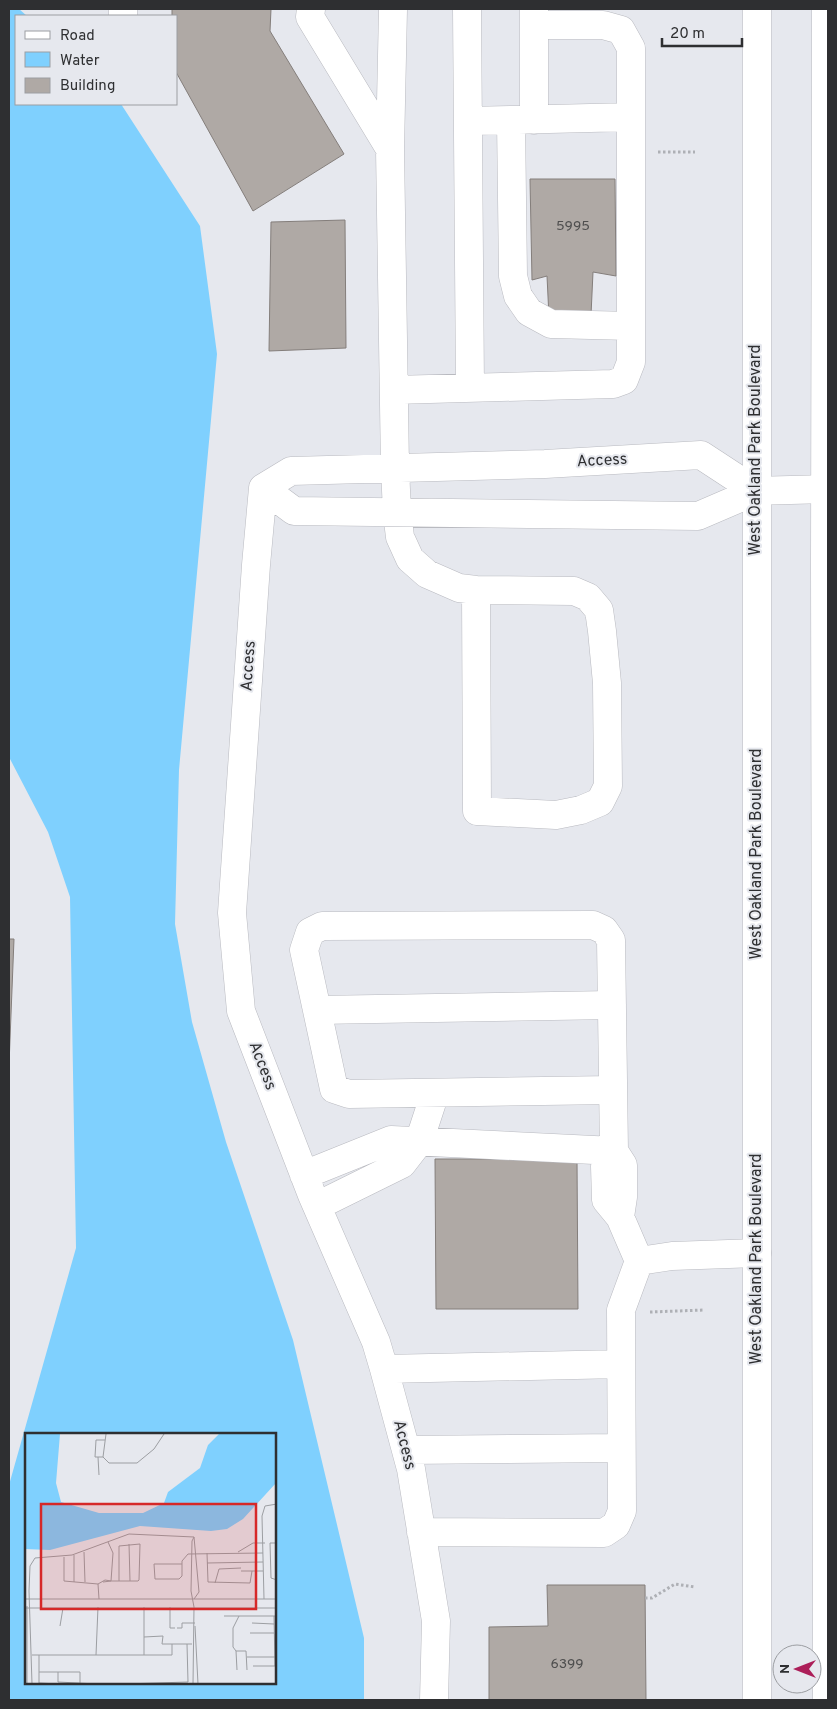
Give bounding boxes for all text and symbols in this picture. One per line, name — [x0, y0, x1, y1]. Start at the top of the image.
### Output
legend — [15, 15, 178, 105]
scale bar — [662, 15, 742, 47]
text: 20 m — [670, 25, 705, 44]
text: Road — [60, 27, 95, 46]
text: Water — [60, 52, 100, 71]
text: Building — [60, 77, 115, 96]
house number: 5995 — [556, 218, 590, 235]
street label: West Oakland Park Boulevard — [746, 345, 766, 556]
street label: Access — [576, 450, 628, 472]
street label: Access — [237, 640, 261, 692]
street label: West Oakland Park Boulevard — [747, 749, 767, 960]
street label: Access — [244, 1039, 280, 1093]
street label: West Oakland Park Boulevard — [747, 1154, 767, 1365]
street label: Access — [388, 1418, 420, 1472]
inset map — [25, 1433, 276, 1684]
north arrow — [772, 1644, 822, 1694]
house number: 6399 — [550, 1656, 584, 1673]
text: N — [777, 1664, 794, 1674]

